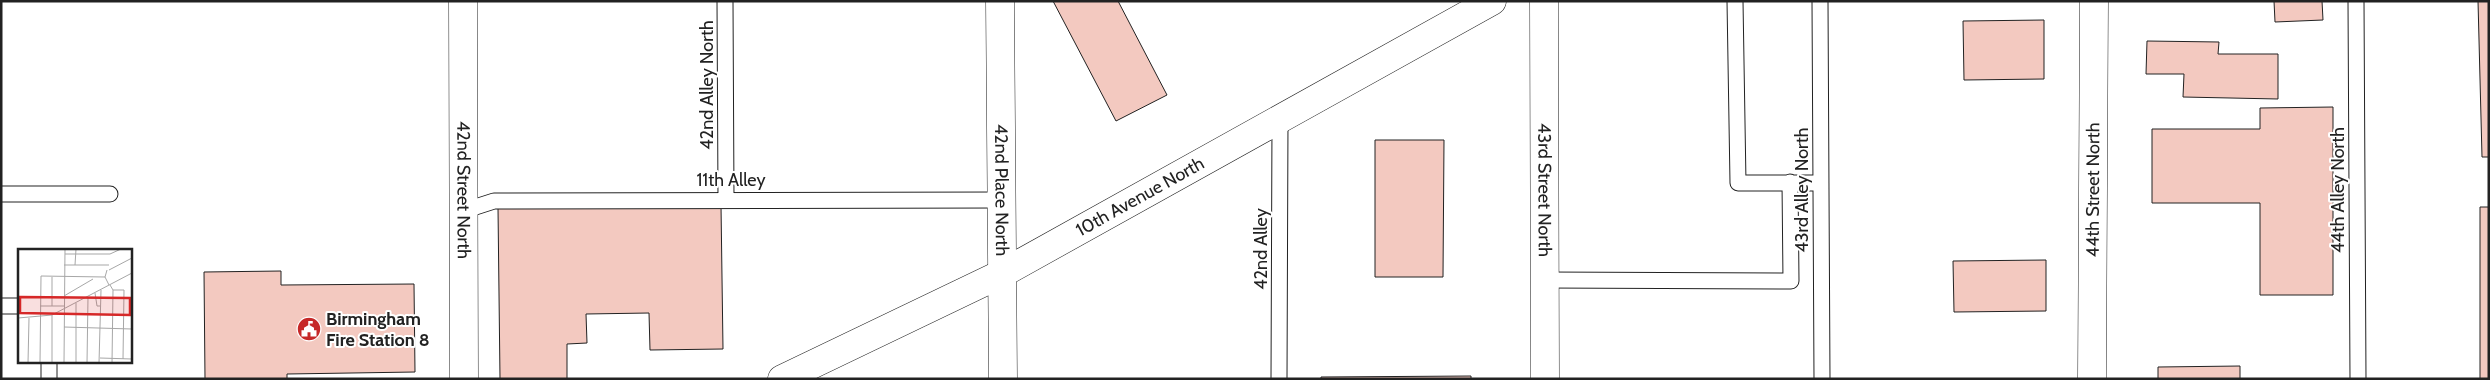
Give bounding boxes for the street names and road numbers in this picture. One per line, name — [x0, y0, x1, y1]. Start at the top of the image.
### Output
street label: 42nd Alley North — [696, 20, 718, 150]
street label: 42nd Street North — [452, 121, 475, 259]
street label: 44th Street North — [2082, 122, 2104, 258]
street label: 43rd Street North — [1533, 123, 1556, 257]
street label: 42nd Place North — [990, 124, 1013, 256]
street label: 43rd Alley North — [1791, 127, 1813, 253]
street label: 44th Alley North — [2327, 127, 2349, 253]
street label: 10th Avenue North — [1072, 152, 1208, 241]
street label: 11th Alley — [696, 169, 766, 191]
street label: 42nd Alley — [1250, 208, 1272, 290]

